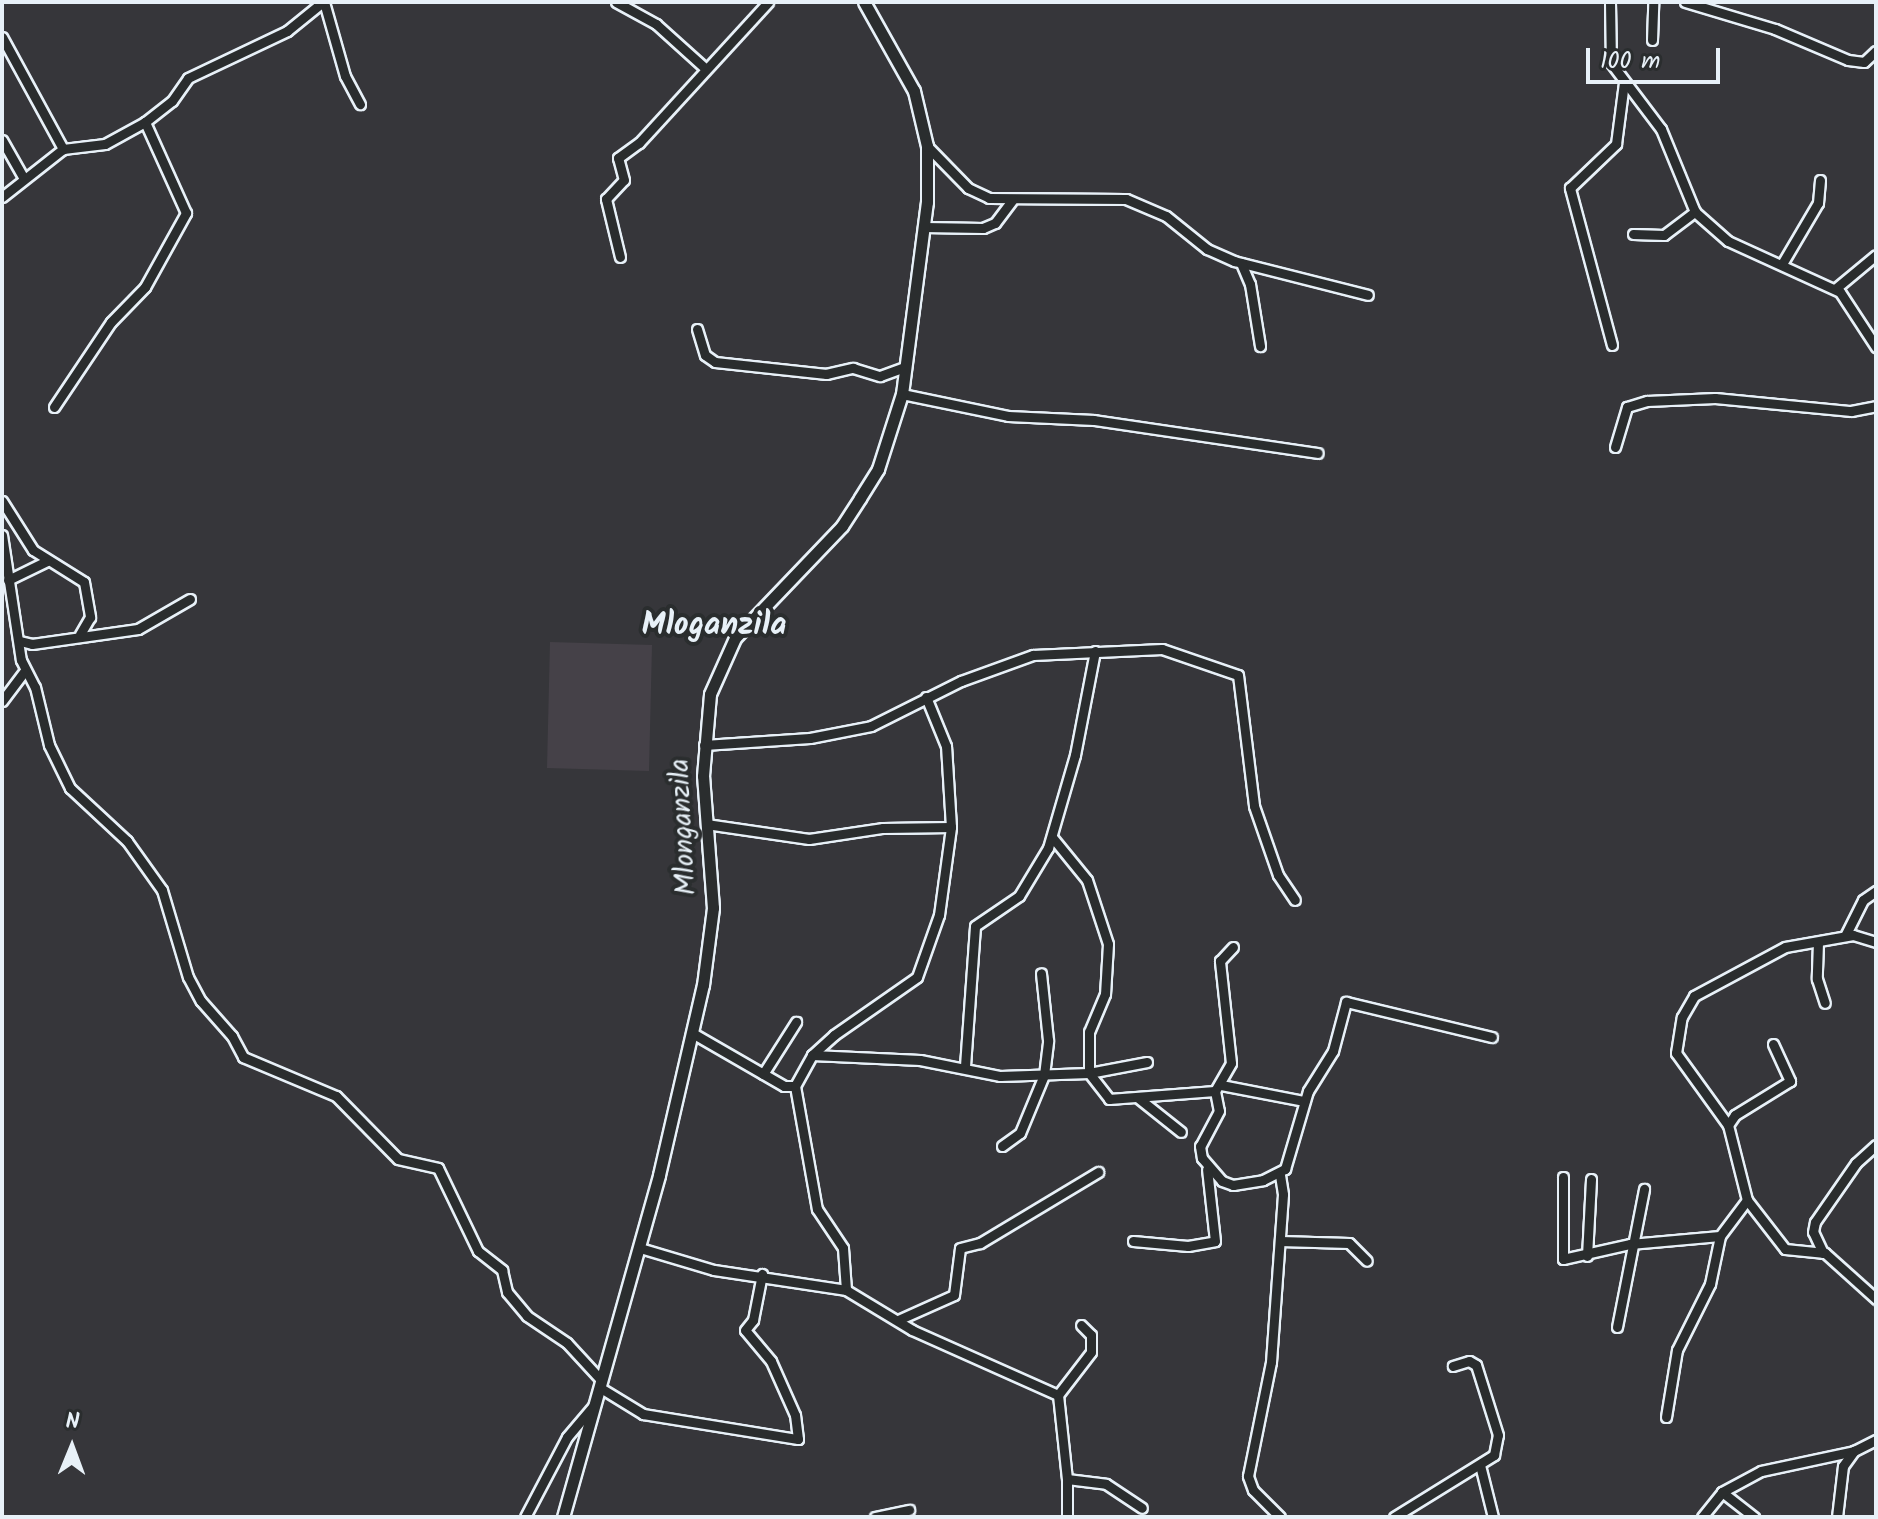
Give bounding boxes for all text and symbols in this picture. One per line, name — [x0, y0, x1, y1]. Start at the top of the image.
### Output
scale bar — [1590, 32, 1724, 82]
text: 100 m — [1600, 42, 1660, 81]
district label: Mloganzila — [641, 607, 787, 645]
street label: Mlonganzila — [664, 758, 704, 896]
text: N — [65, 1405, 80, 1440]
north arrow — [32, 1407, 112, 1487]

